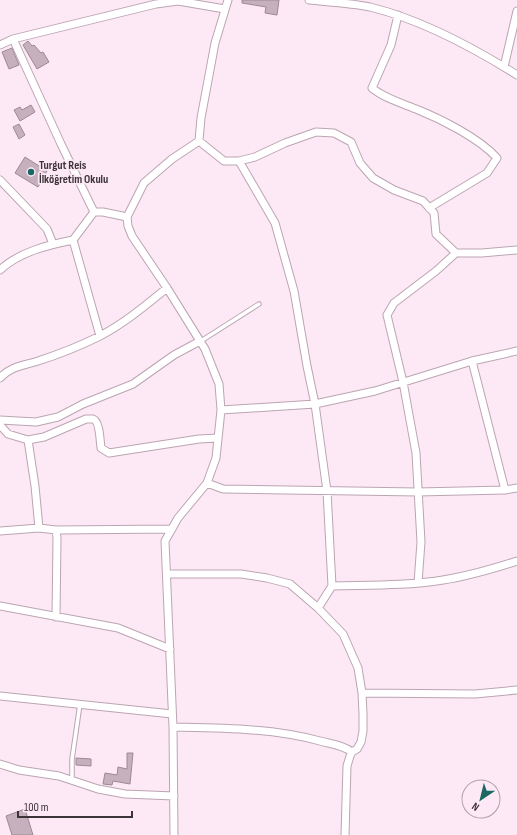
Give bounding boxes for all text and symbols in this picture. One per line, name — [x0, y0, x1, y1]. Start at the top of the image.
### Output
place label: Turgut Reis İlköğretim Okulu — [39, 158, 108, 187]
marker: Turgut Reis İlköğretim Okulu — [26, 167, 36, 177]
north arrow — [461, 779, 501, 819]
scale bar — [18, 793, 132, 819]
text: 100 m — [24, 800, 49, 815]
text: N — [469, 800, 482, 814]

